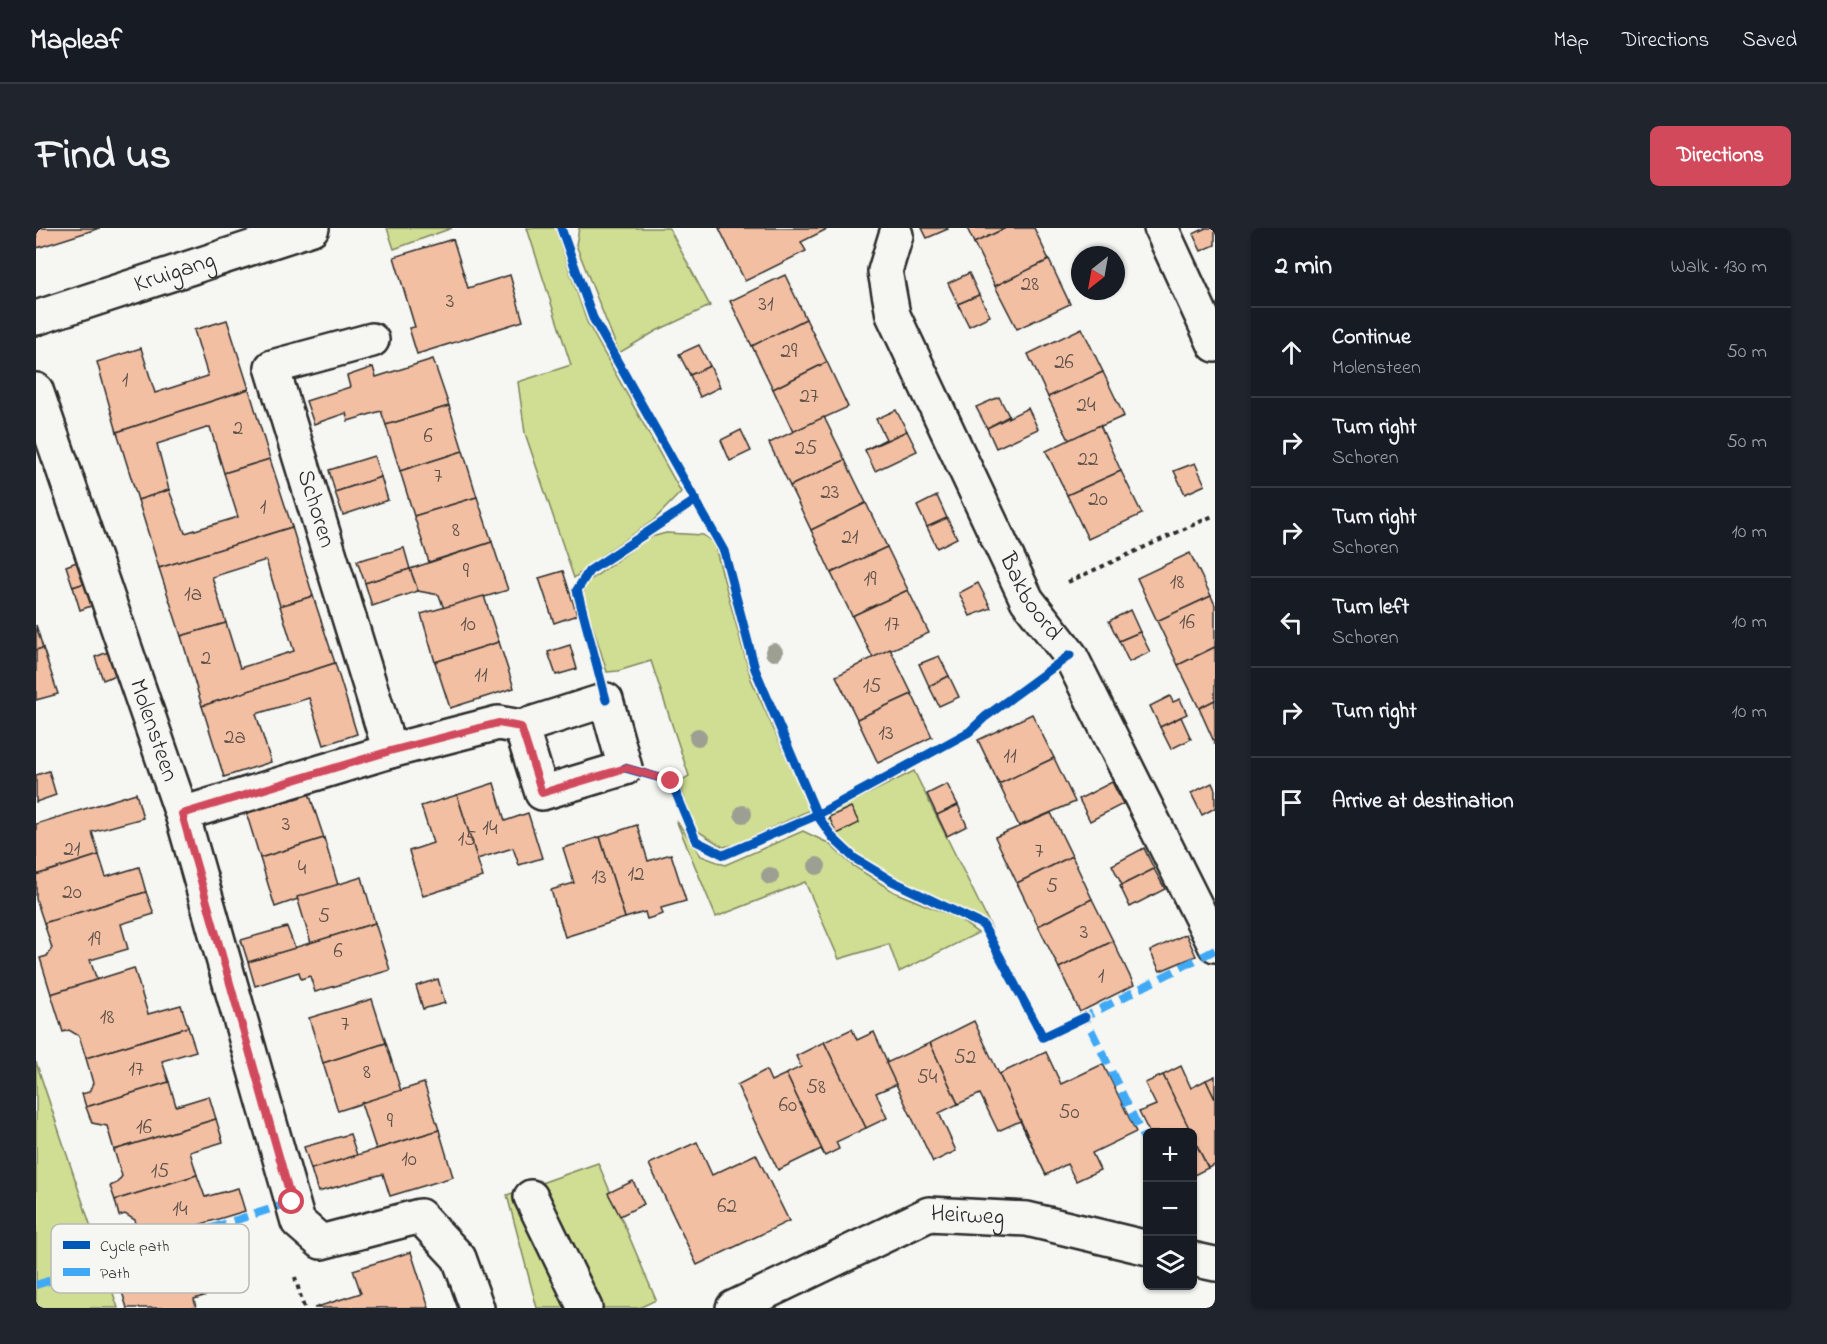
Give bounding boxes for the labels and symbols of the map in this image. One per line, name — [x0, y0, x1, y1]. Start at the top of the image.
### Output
street label: Kruigang — [130, 243, 220, 302]
north arrow — [1071, 246, 1125, 300]
house number: 28 — [1021, 270, 1039, 300]
house number: 3 — [446, 287, 454, 317]
house number: 31 — [758, 290, 774, 320]
house number: 29 — [781, 337, 798, 367]
house number: 26 — [1054, 348, 1074, 378]
house number: 1 — [122, 366, 129, 396]
house number: 27 — [799, 382, 819, 412]
house number: 24 — [1076, 391, 1096, 421]
house number: 2 — [233, 414, 243, 444]
house number: 6 — [423, 422, 433, 452]
house number: 25 — [795, 434, 817, 464]
house number: 22 — [1078, 445, 1098, 475]
house number: 7 — [434, 462, 443, 492]
street label: Schoren — [287, 465, 344, 552]
house number: 23 — [820, 478, 840, 508]
house number: 20 — [1088, 485, 1108, 515]
house number: 1 — [260, 493, 267, 523]
house number: 8 — [452, 516, 460, 546]
house number: 21 — [841, 523, 859, 553]
street label: Bakboord — [989, 546, 1071, 649]
house number: 9 — [463, 557, 470, 587]
house number: 19 — [864, 565, 877, 595]
house number: 18 — [1170, 568, 1184, 598]
house number: 1a — [184, 580, 202, 610]
house number: 16 — [1179, 608, 1195, 638]
house number: 10 — [460, 610, 476, 640]
house number: 17 — [884, 610, 900, 640]
house number: 2 — [201, 644, 211, 674]
house number: 11 — [474, 661, 488, 691]
house number: 15 — [863, 672, 881, 702]
street label: Molensteen — [119, 674, 187, 787]
house number: 13 — [878, 719, 894, 749]
house number: 2a — [224, 723, 246, 753]
house number: 11 — [1003, 742, 1017, 772]
route end — [657, 767, 683, 793]
house number: 3 — [282, 810, 290, 840]
house number: 14 — [482, 814, 498, 844]
house number: 15 — [458, 825, 476, 855]
house number: 21 — [63, 835, 81, 865]
house number: 7 — [1035, 837, 1044, 867]
house number: 4 — [298, 854, 307, 884]
house number: 12 — [627, 860, 645, 890]
house number: 13 — [591, 863, 607, 893]
house number: 5 — [1046, 872, 1058, 902]
house number: 20 — [62, 878, 82, 908]
house number: 5 — [318, 902, 330, 932]
house number: 3 — [1080, 918, 1088, 948]
house number: 19 — [88, 925, 101, 955]
house number: 6 — [333, 937, 343, 967]
house number: 1 — [1098, 962, 1105, 992]
house number: 18 — [100, 1003, 114, 1033]
house number: 7 — [341, 1010, 350, 1040]
house number: 52 — [954, 1043, 976, 1073]
house number: 17 — [128, 1055, 144, 1085]
house number: 8 — [363, 1058, 371, 1088]
house number: 54 — [917, 1063, 938, 1093]
house number: 58 — [806, 1073, 826, 1103]
house number: 60 — [779, 1091, 797, 1121]
house number: 50 — [1058, 1098, 1080, 1128]
house number: 9 — [387, 1107, 394, 1137]
house number: 16 — [136, 1113, 152, 1143]
house number: 10 — [401, 1145, 417, 1175]
house number: 15 — [151, 1157, 169, 1187]
route start — [278, 1188, 304, 1214]
house number: 62 — [717, 1192, 737, 1222]
house number: 14 — [172, 1195, 188, 1225]
street label: Heirweg — [930, 1197, 1005, 1235]
legend — [51, 1224, 249, 1293]
text: Cycle path — [100, 1235, 169, 1259]
text: Path — [100, 1262, 130, 1286]

